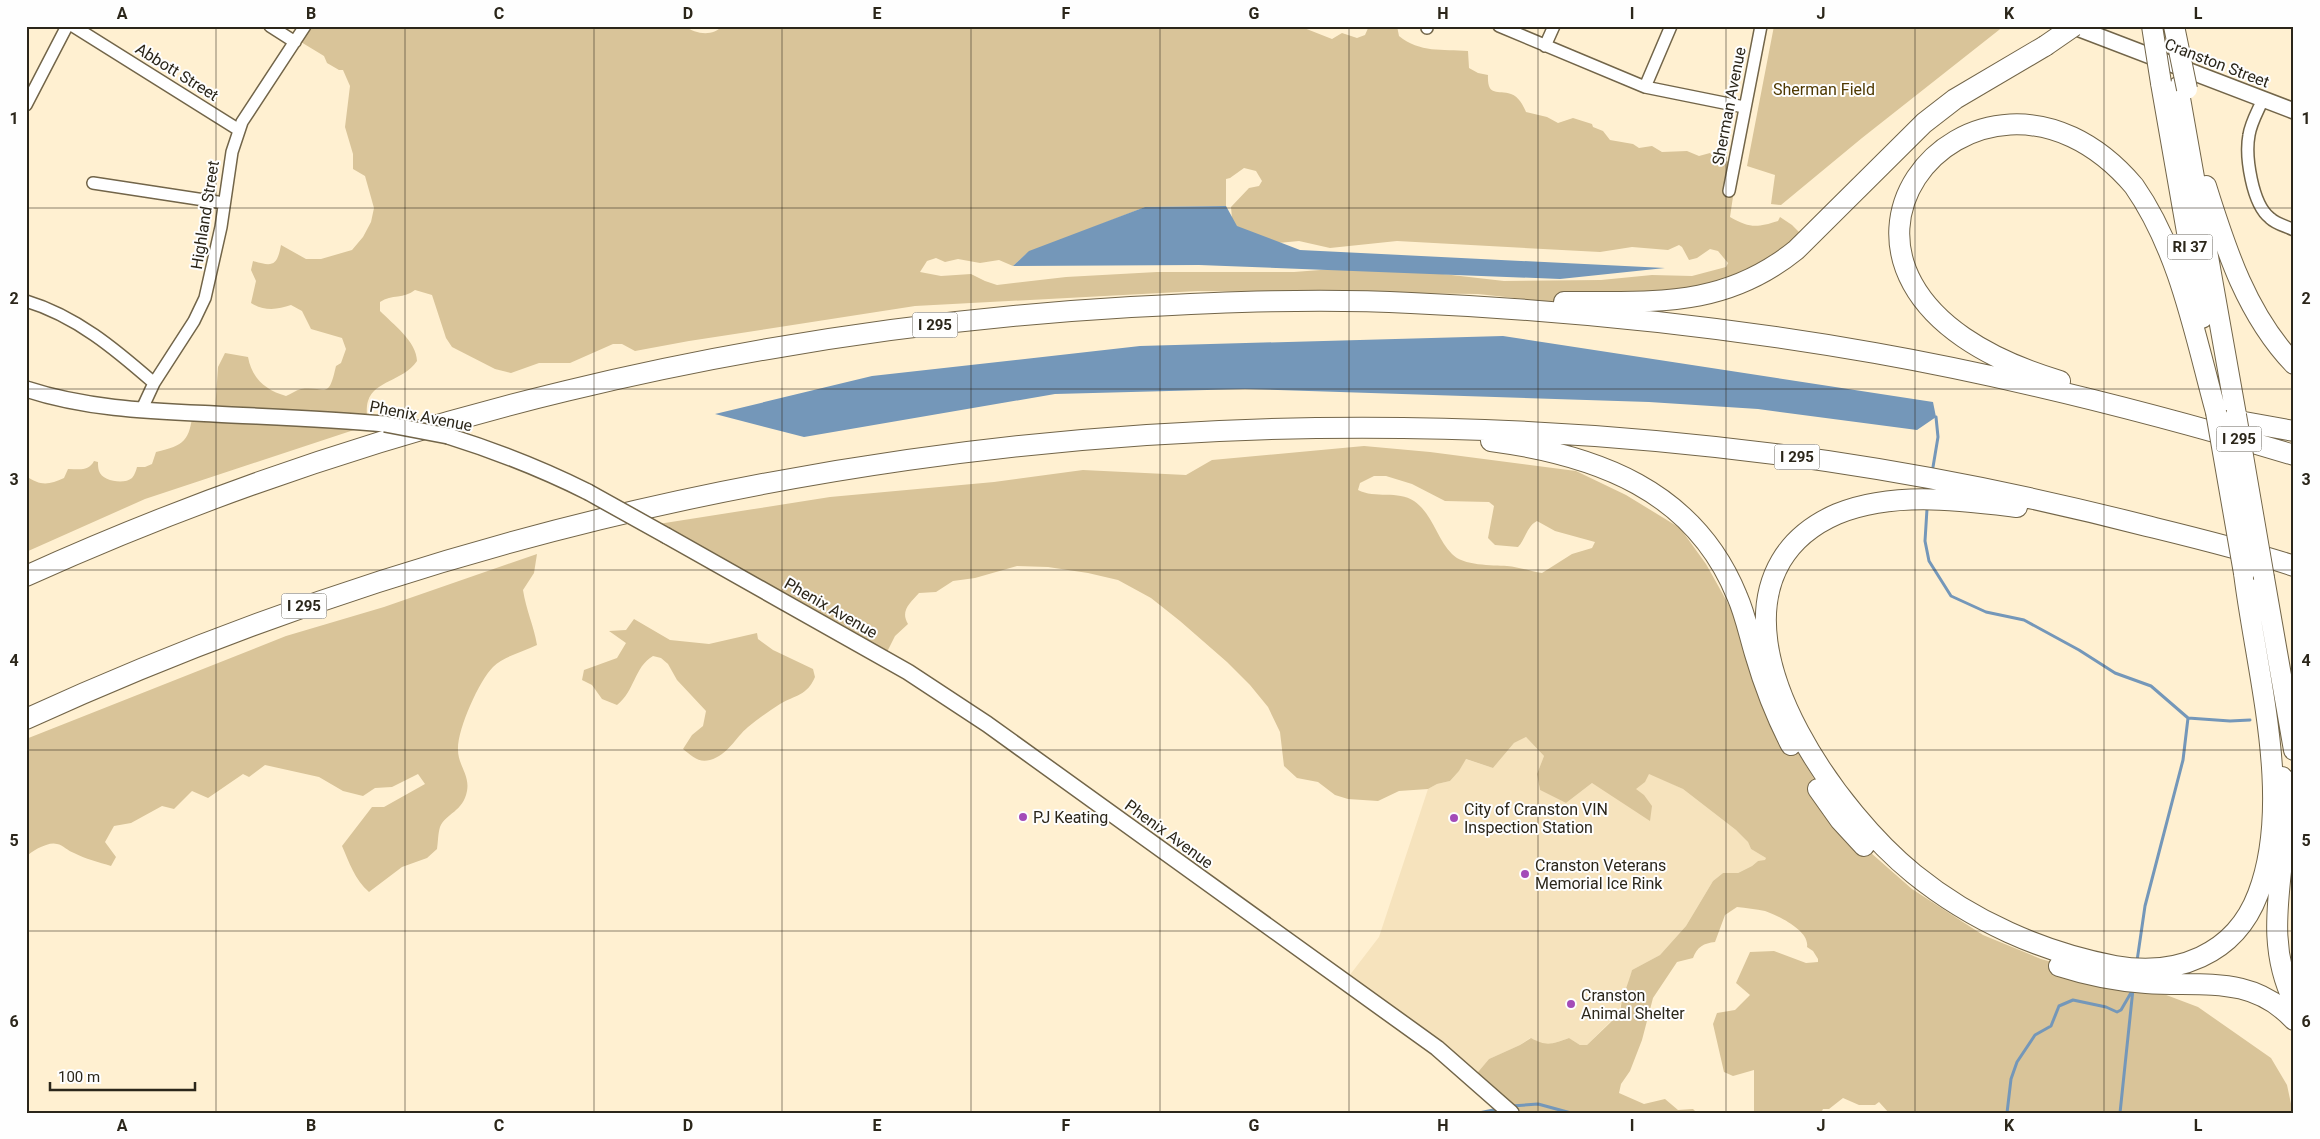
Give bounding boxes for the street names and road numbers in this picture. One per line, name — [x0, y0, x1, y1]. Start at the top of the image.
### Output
street label: Cranston Street — [2162, 34, 2272, 92]
street label: Abbott Street — [132, 39, 222, 105]
street label: Sherman Avenue — [1708, 45, 1750, 167]
street label: Highland Street — [187, 159, 223, 271]
road number: RI 37 — [2168, 234, 2212, 260]
road number: I 295 — [912, 312, 958, 338]
street label: Phenix Avenue — [368, 397, 474, 435]
road number: I 295 — [2216, 426, 2262, 452]
road number: I 295 — [1774, 444, 1820, 470]
street label: Phenix Avenue — [781, 574, 881, 642]
road number: I 295 — [282, 594, 326, 618]
street label: Phenix Avenue — [1121, 796, 1217, 872]

